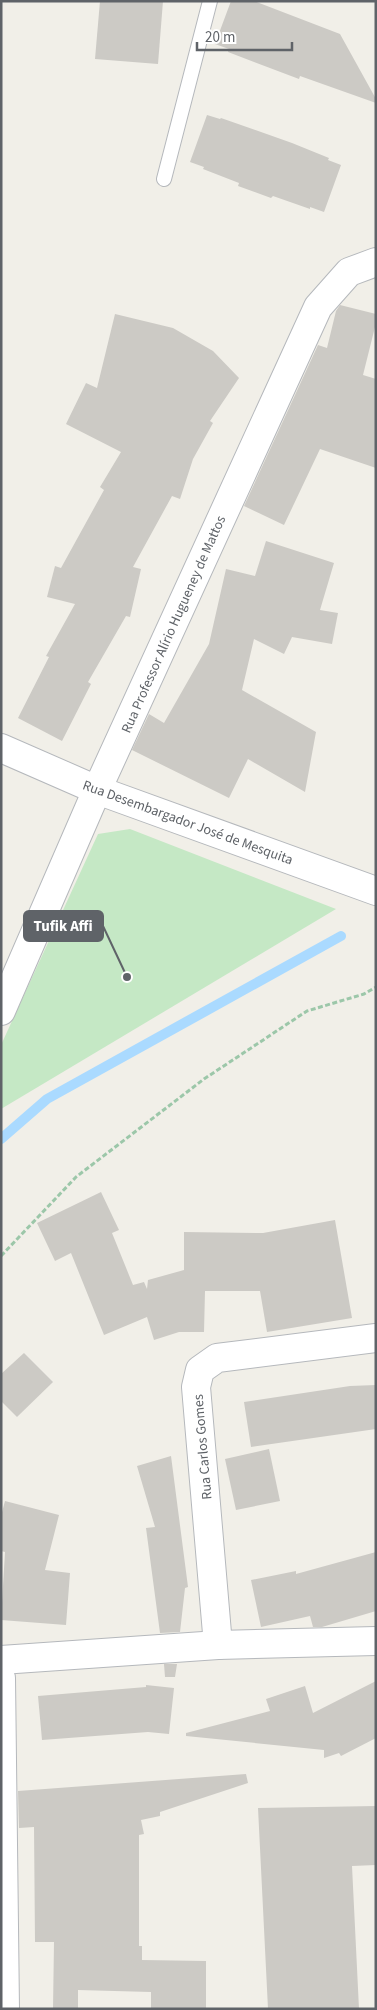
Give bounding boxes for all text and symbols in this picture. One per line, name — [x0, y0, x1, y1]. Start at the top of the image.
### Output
scale bar — [197, 20, 292, 52]
text: 20 m — [205, 27, 235, 48]
street label: Rua Professor Alírio Hugueney de Mattos — [117, 512, 231, 736]
street label: Rua Desembargador José de Mesquita — [80, 776, 296, 870]
callout: Tufik Affi — [24, 911, 103, 941]
text: Tufik Affi — [33, 916, 93, 937]
street label: Rua Carlos Gomes — [188, 1393, 218, 1500]

